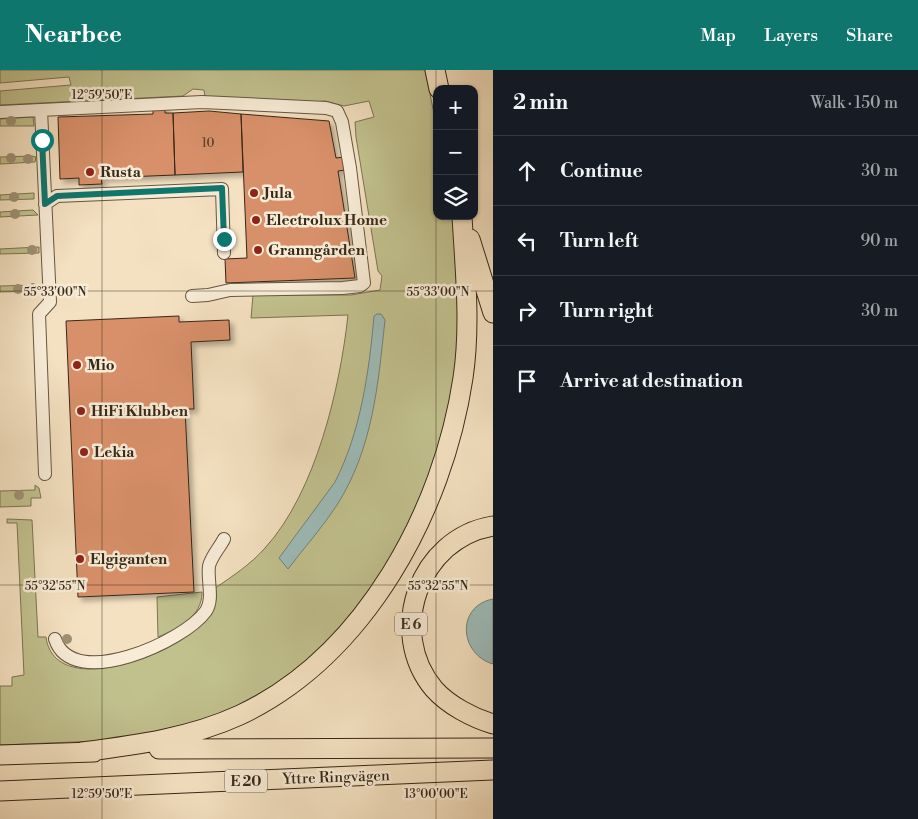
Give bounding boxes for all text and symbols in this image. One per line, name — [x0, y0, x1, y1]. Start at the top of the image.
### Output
text: Nearbee — [25, 20, 122, 50]
text: Map — [701, 24, 736, 47]
text: Layers — [764, 24, 818, 47]
text: Share — [846, 24, 893, 47]
map controls — [433, 85, 478, 220]
button: + — [433, 85, 478, 130]
text: 12°59'50"E — [72, 88, 132, 103]
text: 2 min — [513, 90, 568, 116]
text: Walk · 150 m — [810, 93, 898, 113]
route start — [31, 129, 54, 152]
button: − — [433, 130, 478, 175]
house number: 10 — [202, 136, 214, 151]
icon: ahead — [513, 157, 541, 185]
text: Continue — [560, 159, 643, 183]
text: 30 m — [861, 161, 898, 181]
place label: Rusta — [100, 163, 142, 182]
marker: Rusta — [84, 166, 96, 178]
button: layers — [433, 175, 478, 220]
place label: Jula — [262, 184, 293, 203]
marker: Jula — [248, 187, 260, 199]
place label: Electrolux Home — [266, 211, 387, 230]
marker: Electrolux Home — [250, 214, 262, 226]
icon: left — [513, 227, 541, 255]
route end — [213, 228, 236, 251]
text: Turn left — [560, 229, 639, 253]
text: 90 m — [860, 231, 898, 251]
place label: Granngården — [268, 241, 366, 260]
marker: Granngården — [252, 244, 264, 256]
text: 55°33'00"N — [23, 285, 87, 300]
text: 55°33'00"N — [406, 285, 470, 300]
icon: right — [513, 297, 541, 325]
text: Turn right — [560, 299, 653, 323]
text: 30 m — [861, 301, 898, 321]
place label: Mio — [87, 356, 115, 375]
marker: Mio — [71, 359, 83, 371]
icon: arrive — [513, 367, 541, 395]
text: Arrive at destination — [560, 369, 743, 393]
place label: HiFi Klubben — [91, 402, 189, 421]
marker: HiFi Klubben — [75, 405, 87, 417]
place label: Lekia — [94, 443, 135, 462]
marker: Lekia — [78, 446, 90, 458]
place label: Elgiganten — [90, 550, 168, 569]
marker: Elgiganten — [74, 553, 86, 565]
text: 55°32'55"N — [25, 579, 85, 594]
text: 55°32'55"N — [408, 579, 468, 594]
road number: E 6 — [395, 612, 427, 636]
street label: Yttre Ringvägen — [281, 766, 390, 789]
road number: E 20 — [225, 769, 267, 792]
text: 12°59'50"E — [72, 787, 132, 802]
text: 13°00'00"E — [404, 787, 468, 802]

